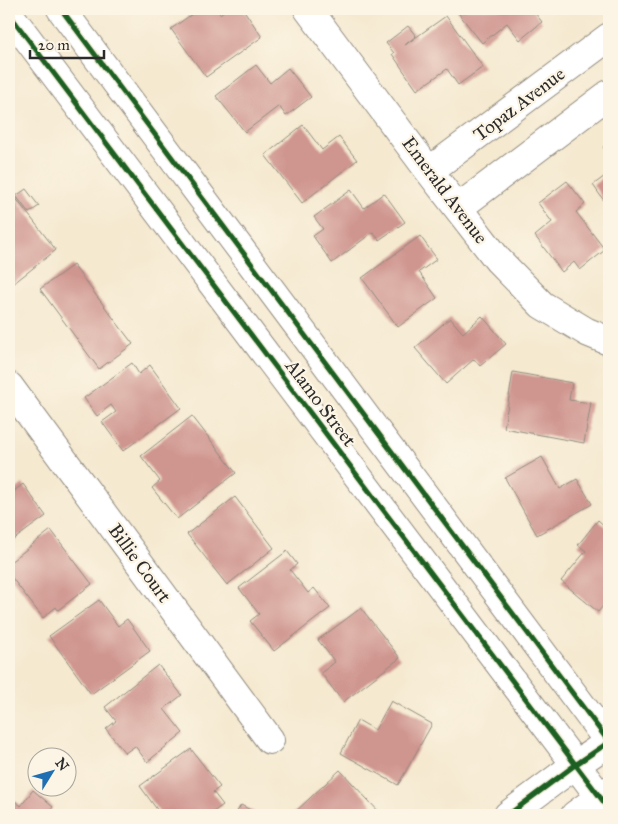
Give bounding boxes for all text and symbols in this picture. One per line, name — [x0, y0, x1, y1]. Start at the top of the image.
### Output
scale bar — [30, 28, 104, 60]
text: 20 m — [38, 36, 70, 54]
street label: Topaz Avenue — [469, 62, 569, 146]
street label: Emerald Avenue — [397, 132, 493, 248]
street label: Alamo Street — [280, 354, 361, 451]
street label: Billie Court — [104, 519, 176, 607]
north arrow — [28, 746, 78, 796]
text: N — [52, 755, 72, 774]

